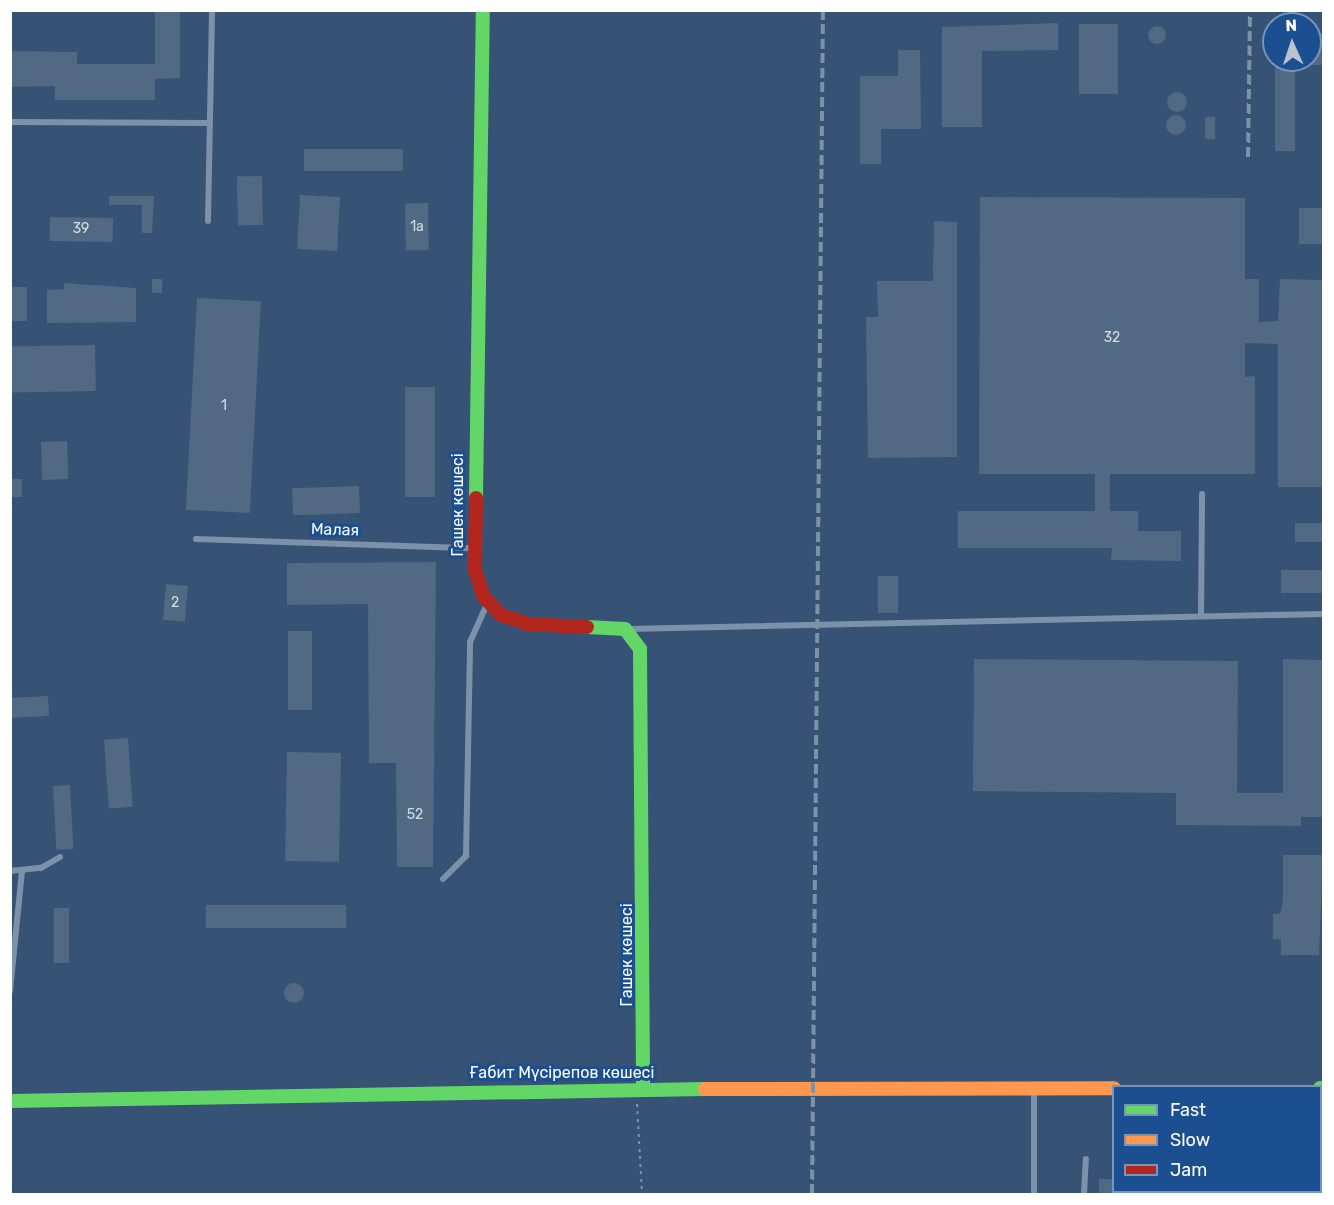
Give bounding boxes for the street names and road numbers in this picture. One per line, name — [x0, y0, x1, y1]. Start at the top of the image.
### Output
street label: Гашек көшесі — [448, 453, 468, 557]
street label: Малая — [310, 520, 360, 540]
street label: Гашек көшесі — [617, 903, 637, 1007]
street label: Ғабит Мүсірепов көшесі — [470, 1063, 654, 1083]

